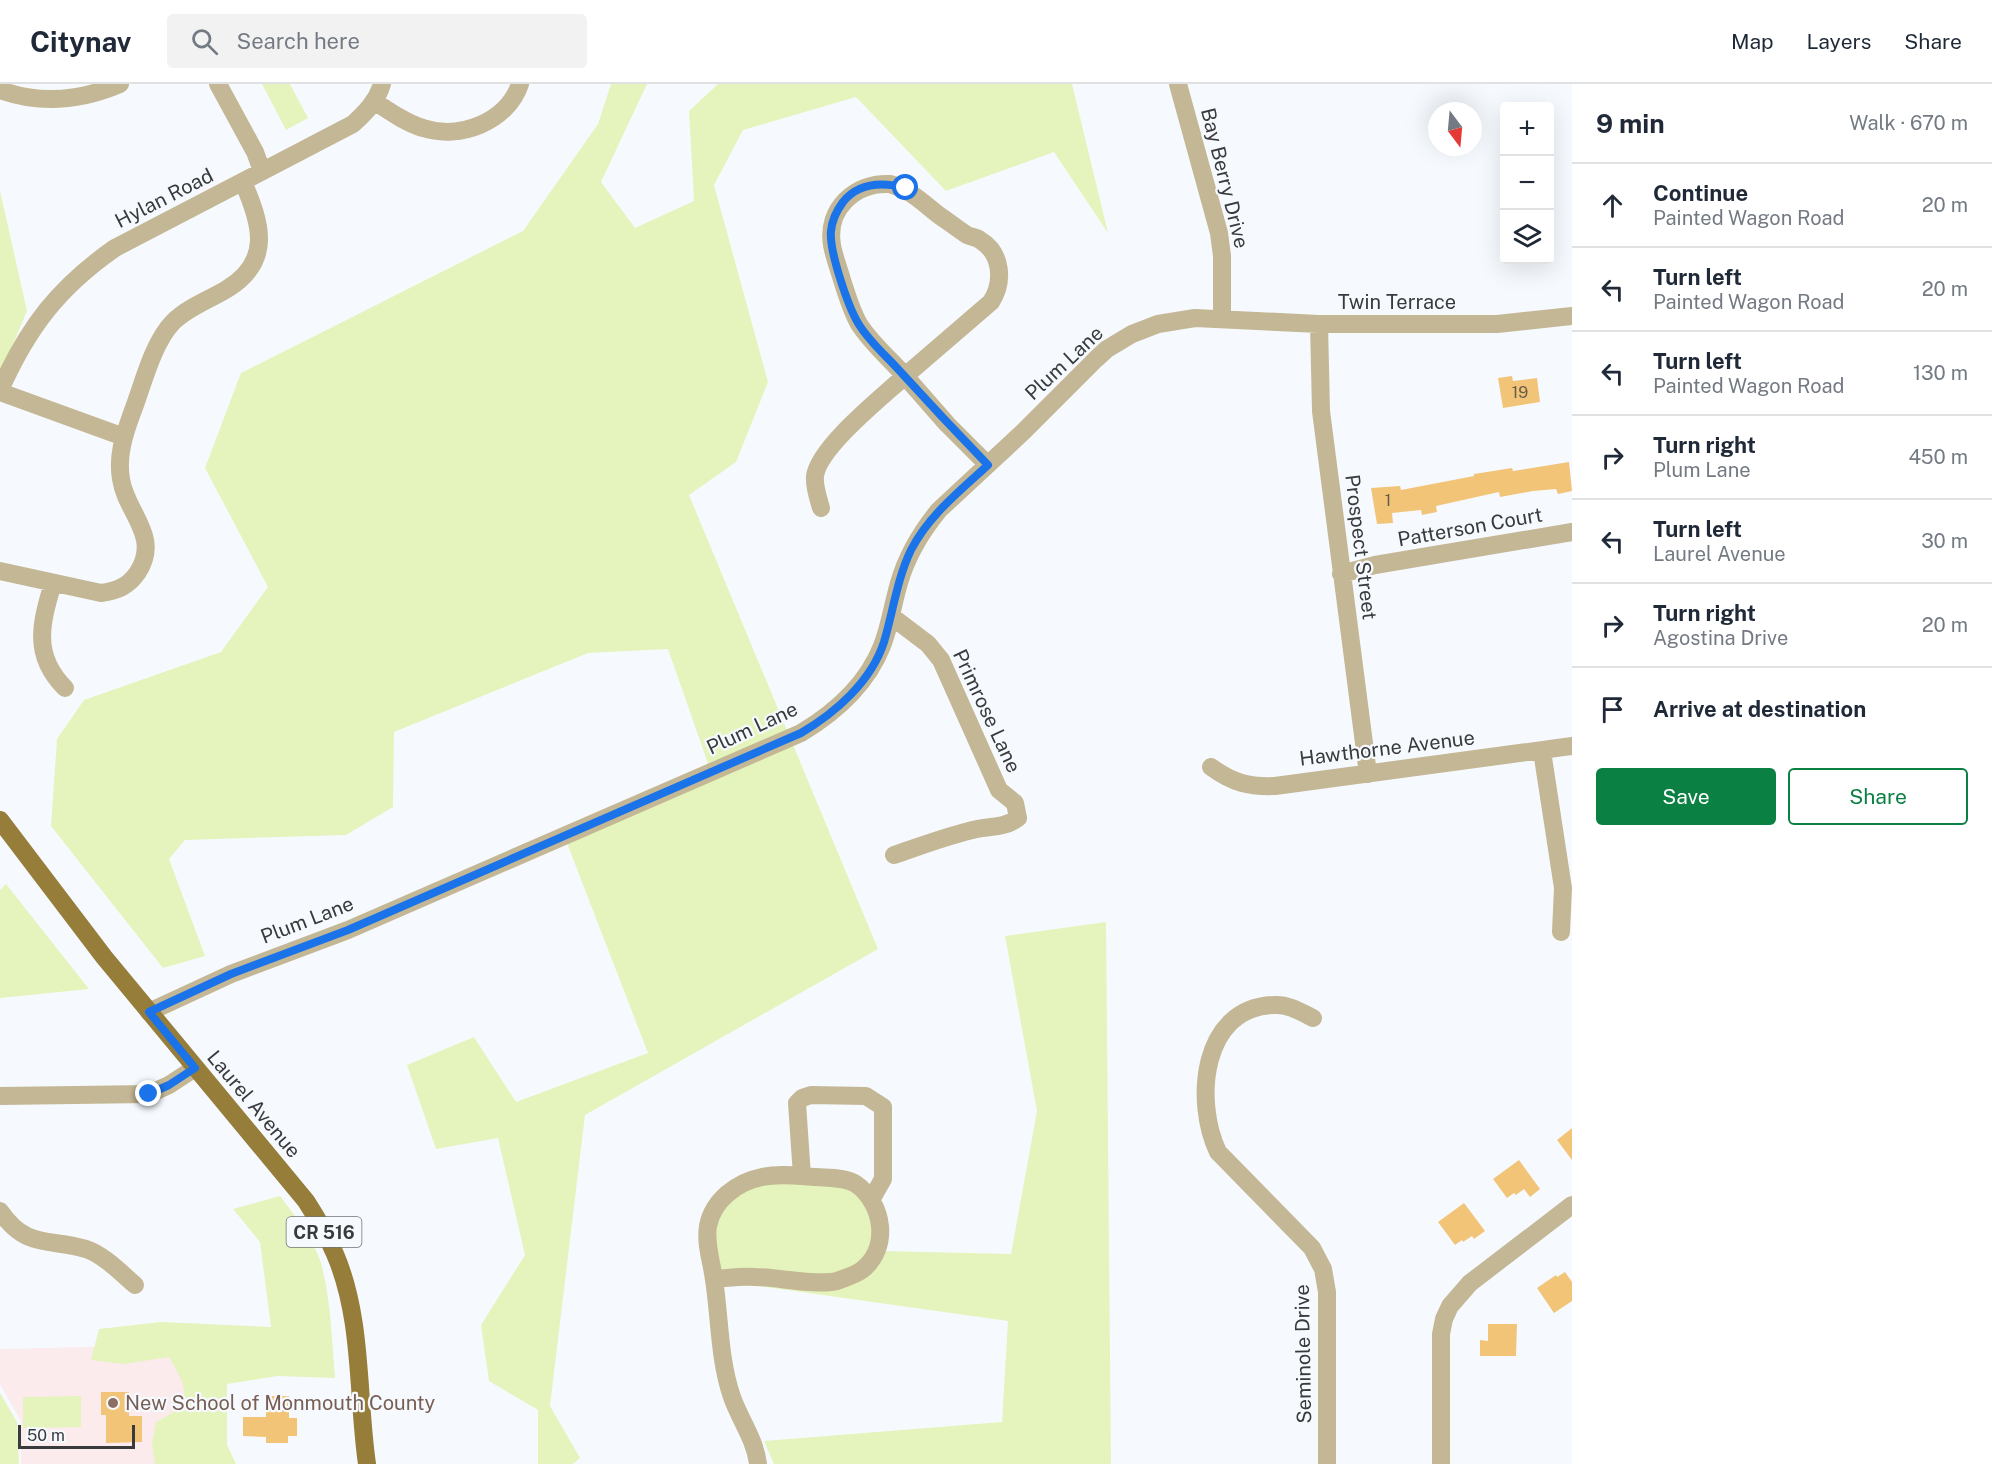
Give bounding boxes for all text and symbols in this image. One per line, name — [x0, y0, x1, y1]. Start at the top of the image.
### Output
search box — [167, 14, 587, 68]
text: Citynav — [30, 25, 131, 58]
icon: search — [188, 25, 221, 58]
text: Search here — [236, 28, 360, 54]
text: Map — [1731, 29, 1774, 54]
text: Layers — [1807, 29, 1871, 54]
text: Share — [1904, 29, 1962, 54]
north arrow — [1428, 102, 1482, 156]
map controls — [1500, 102, 1554, 264]
button: + — [1500, 102, 1554, 156]
street label: Bay Berry Drive — [1196, 105, 1254, 251]
text: 9 min — [1596, 108, 1665, 139]
text: Walk · 670 m — [1849, 111, 1968, 135]
button: − — [1500, 156, 1554, 210]
street label: Hylan Road — [111, 163, 217, 233]
route start — [892, 174, 918, 200]
text: Continue — [1653, 180, 1748, 206]
icon: ahead — [1596, 189, 1629, 222]
text: 20 m — [1922, 193, 1968, 217]
text: Painted Wagon Road — [1653, 206, 1844, 230]
button: layers — [1500, 210, 1554, 264]
text: Turn left — [1653, 264, 1742, 290]
icon: left — [1596, 273, 1629, 306]
text: 20 m — [1922, 277, 1968, 301]
street label: Twin Terrace — [1338, 290, 1456, 314]
text: Painted Wagon Road — [1653, 290, 1844, 314]
street label: Plum Lane — [1020, 321, 1108, 405]
text: Turn left — [1653, 348, 1742, 374]
icon: left — [1596, 357, 1629, 390]
text: 130 m — [1913, 361, 1968, 385]
text: Painted Wagon Road — [1653, 374, 1844, 398]
house number: 19 — [1512, 383, 1528, 402]
text: Turn right — [1653, 432, 1756, 458]
icon: right — [1596, 441, 1629, 474]
text: 450 m — [1908, 445, 1968, 469]
text: Plum Lane — [1653, 458, 1751, 482]
street label: Prospect Street — [1340, 473, 1382, 621]
house number: 1 — [1385, 491, 1391, 510]
street label: Patterson Court — [1396, 502, 1544, 552]
text: Turn left — [1653, 516, 1742, 542]
icon: left — [1596, 525, 1629, 558]
text: 30 m — [1921, 529, 1968, 553]
text: Laurel Avenue — [1653, 542, 1786, 566]
text: Turn right — [1653, 600, 1756, 626]
icon: right — [1596, 609, 1629, 642]
text: 20 m — [1922, 613, 1968, 637]
text: Agostina Drive — [1653, 626, 1788, 650]
street label: Primrose Lane — [948, 646, 1026, 776]
icon: arrive — [1596, 693, 1629, 726]
text: Arrive at destination — [1653, 696, 1866, 722]
street label: Plum Lane — [703, 697, 801, 759]
street label: Hawthorne Avenue — [1298, 725, 1476, 771]
button: Save — [1596, 768, 1776, 825]
button: Share — [1788, 768, 1968, 825]
street label: Plum Lane — [257, 891, 357, 949]
street label: Laurel Avenue — [202, 1045, 306, 1163]
route end — [135, 1080, 161, 1106]
road number: CR 516 — [286, 1217, 362, 1247]
street label: Seminole Drive — [1290, 1284, 1316, 1424]
place label: New School of Monmouth County — [125, 1391, 436, 1415]
marker: New School of Monmouth County — [106, 1396, 120, 1410]
scale bar — [18, 1422, 135, 1450]
text: 50 m — [27, 1426, 65, 1445]

